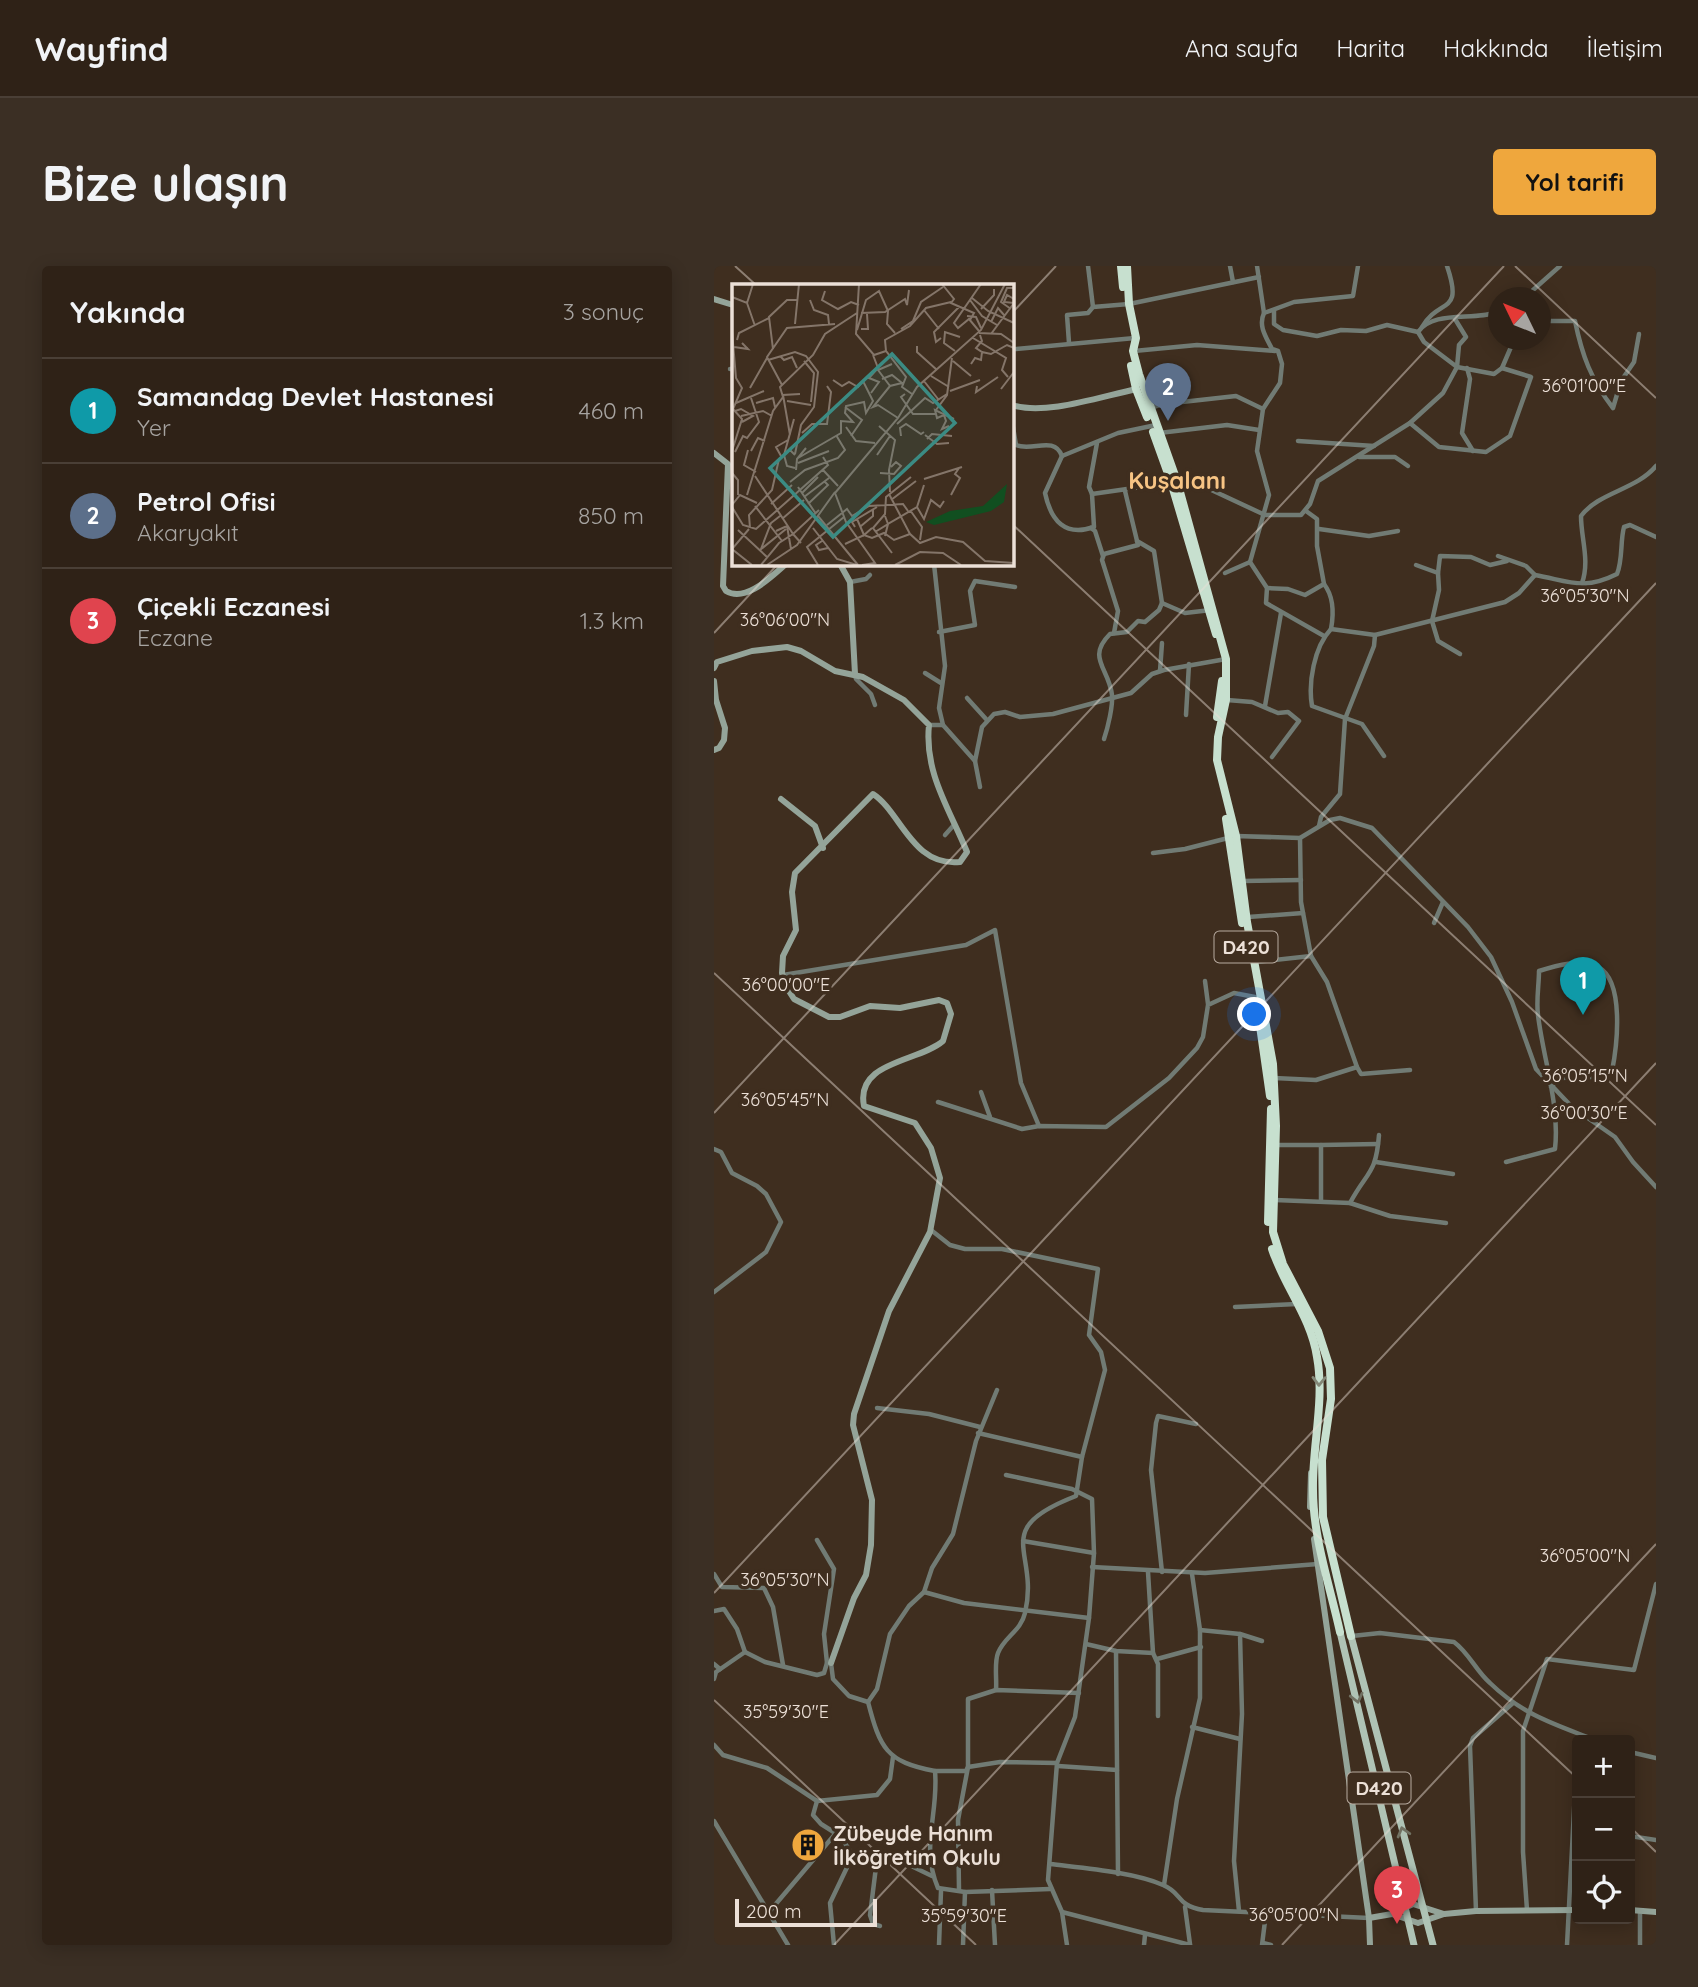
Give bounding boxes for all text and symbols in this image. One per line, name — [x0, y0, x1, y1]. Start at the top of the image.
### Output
text: Wayfind — [35, 28, 169, 69]
text: Ana sayfa — [1185, 33, 1298, 63]
text: Harita — [1336, 33, 1405, 63]
text: Hakkında — [1443, 33, 1549, 63]
text: İletişim — [1587, 33, 1663, 63]
button: Yol tarifi — [1493, 149, 1656, 215]
text: Bize ulaşın — [42, 152, 289, 213]
inset map — [732, 284, 1013, 565]
north arrow — [1488, 287, 1551, 350]
text: Yakında — [70, 293, 185, 331]
text: 3 sonuç — [563, 297, 644, 326]
pin: 2 — [1145, 363, 1191, 421]
text: 36°01'00"E — [1542, 374, 1626, 397]
text: Samandag Devlet Hastanesi — [137, 380, 494, 413]
text: 1 — [89, 396, 97, 425]
text: 460 m — [579, 396, 644, 425]
text: Yer — [137, 413, 171, 442]
district label: Kuşalanı — [1128, 465, 1226, 495]
text: Petrol Ofisi — [137, 485, 276, 518]
text: 2 — [86, 501, 100, 530]
text: 850 m — [578, 501, 644, 530]
text: Akaryakıt — [137, 518, 239, 547]
text: 36°05'30"N — [1540, 584, 1630, 607]
text: Çiçekli Eczanesi — [137, 590, 330, 623]
text: 3 — [87, 606, 99, 635]
text: 1.3 km — [580, 606, 644, 635]
text: 36°06'00"N — [740, 608, 830, 631]
text: Eczane — [137, 623, 213, 652]
road number: D420 — [1214, 932, 1278, 962]
pin: 1 — [1560, 957, 1606, 1015]
text: 36°00'00"E — [742, 973, 830, 996]
your location — [1237, 997, 1271, 1031]
text: 36°05'15"N — [1542, 1064, 1628, 1087]
text: 36°05'45"N — [741, 1088, 829, 1111]
text: 36°00'30"E — [1540, 1101, 1628, 1124]
one-way arrow — [1311, 1376, 1327, 1387]
text: 36°05'00"N — [1540, 1544, 1630, 1567]
text: 36°05'30"N — [740, 1568, 830, 1591]
one-way arrow — [1349, 1692, 1363, 1704]
text: 35°59'30"E — [743, 1700, 829, 1723]
map controls — [1572, 1735, 1635, 1924]
button: + — [1572, 1735, 1635, 1798]
road number: D420 — [1348, 1772, 1410, 1804]
button: − — [1572, 1798, 1635, 1861]
place label: Zübeyde Hanım İlköğretim Okulu — [833, 1820, 1001, 1870]
building icon: Zübeyde Hanım İlköğretim Okulu — [789, 1826, 827, 1864]
one-way arrow — [1396, 1826, 1411, 1838]
button: locate — [1572, 1861, 1635, 1924]
pin: 3 — [1374, 1866, 1420, 1924]
scale bar — [735, 1896, 877, 1928]
text: 200 m — [746, 1899, 802, 1923]
text: 36°05'00"N — [1249, 1903, 1339, 1926]
text: 35°59'30"E — [921, 1904, 1007, 1927]

